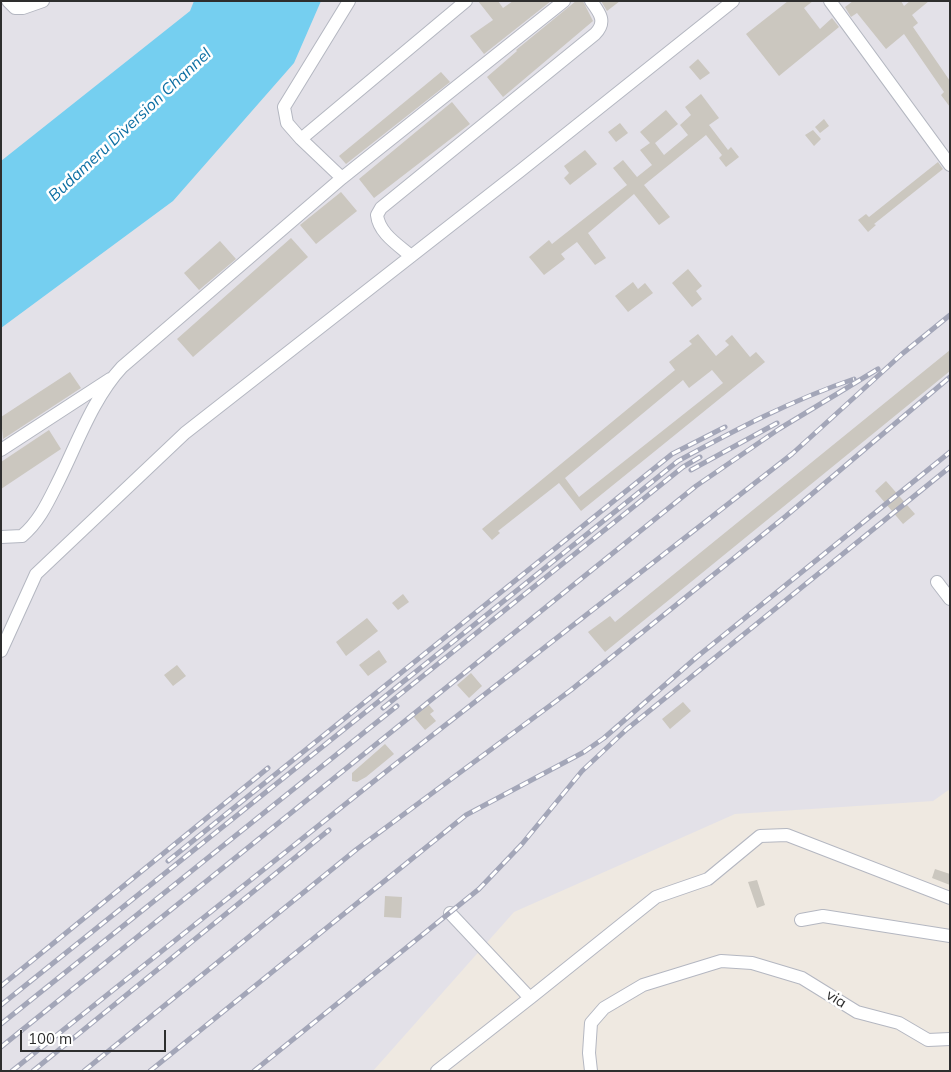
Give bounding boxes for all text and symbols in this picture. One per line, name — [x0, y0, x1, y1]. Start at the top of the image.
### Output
water label: Budameru Diversion Channel — [45, 45, 215, 205]
street label: via — [823, 986, 849, 1012]
scale bar — [22, 1020, 169, 1052]
text: 100 m — [28, 1029, 72, 1048]

